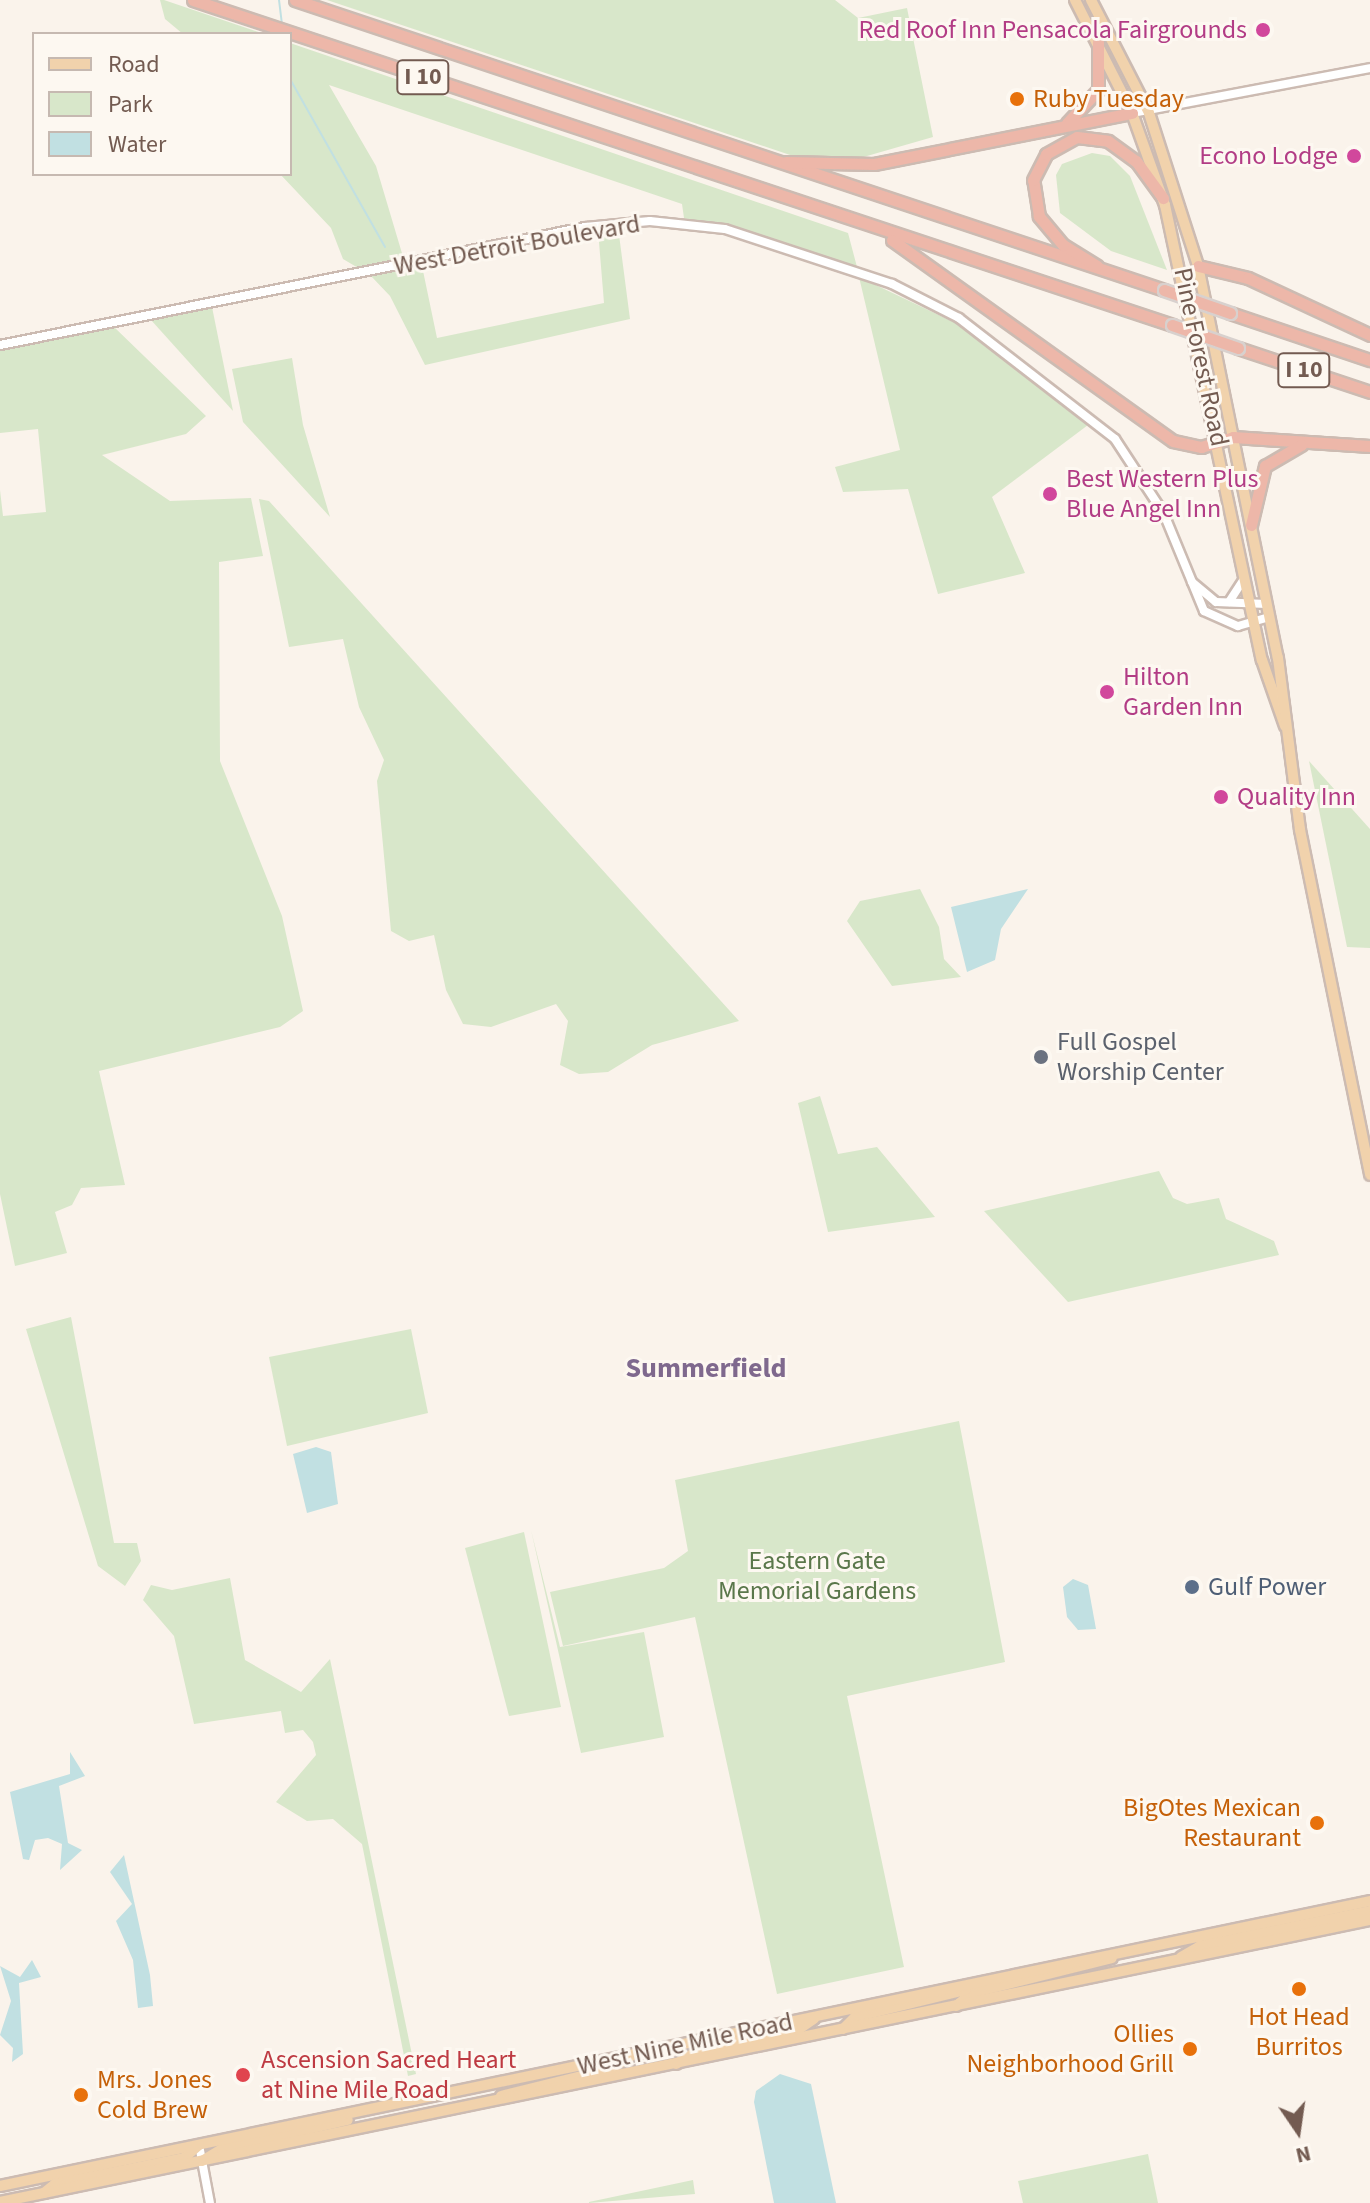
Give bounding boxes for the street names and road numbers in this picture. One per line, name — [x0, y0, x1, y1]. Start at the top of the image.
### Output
road number: I 10 — [395, 57, 451, 97]
street label: West Detroit Boulevard — [391, 208, 643, 282]
street label: Pine Forest Road — [1167, 265, 1235, 449]
road number: I 10 — [1276, 350, 1332, 390]
street label: West Nine Mile Road — [575, 2006, 795, 2082]

